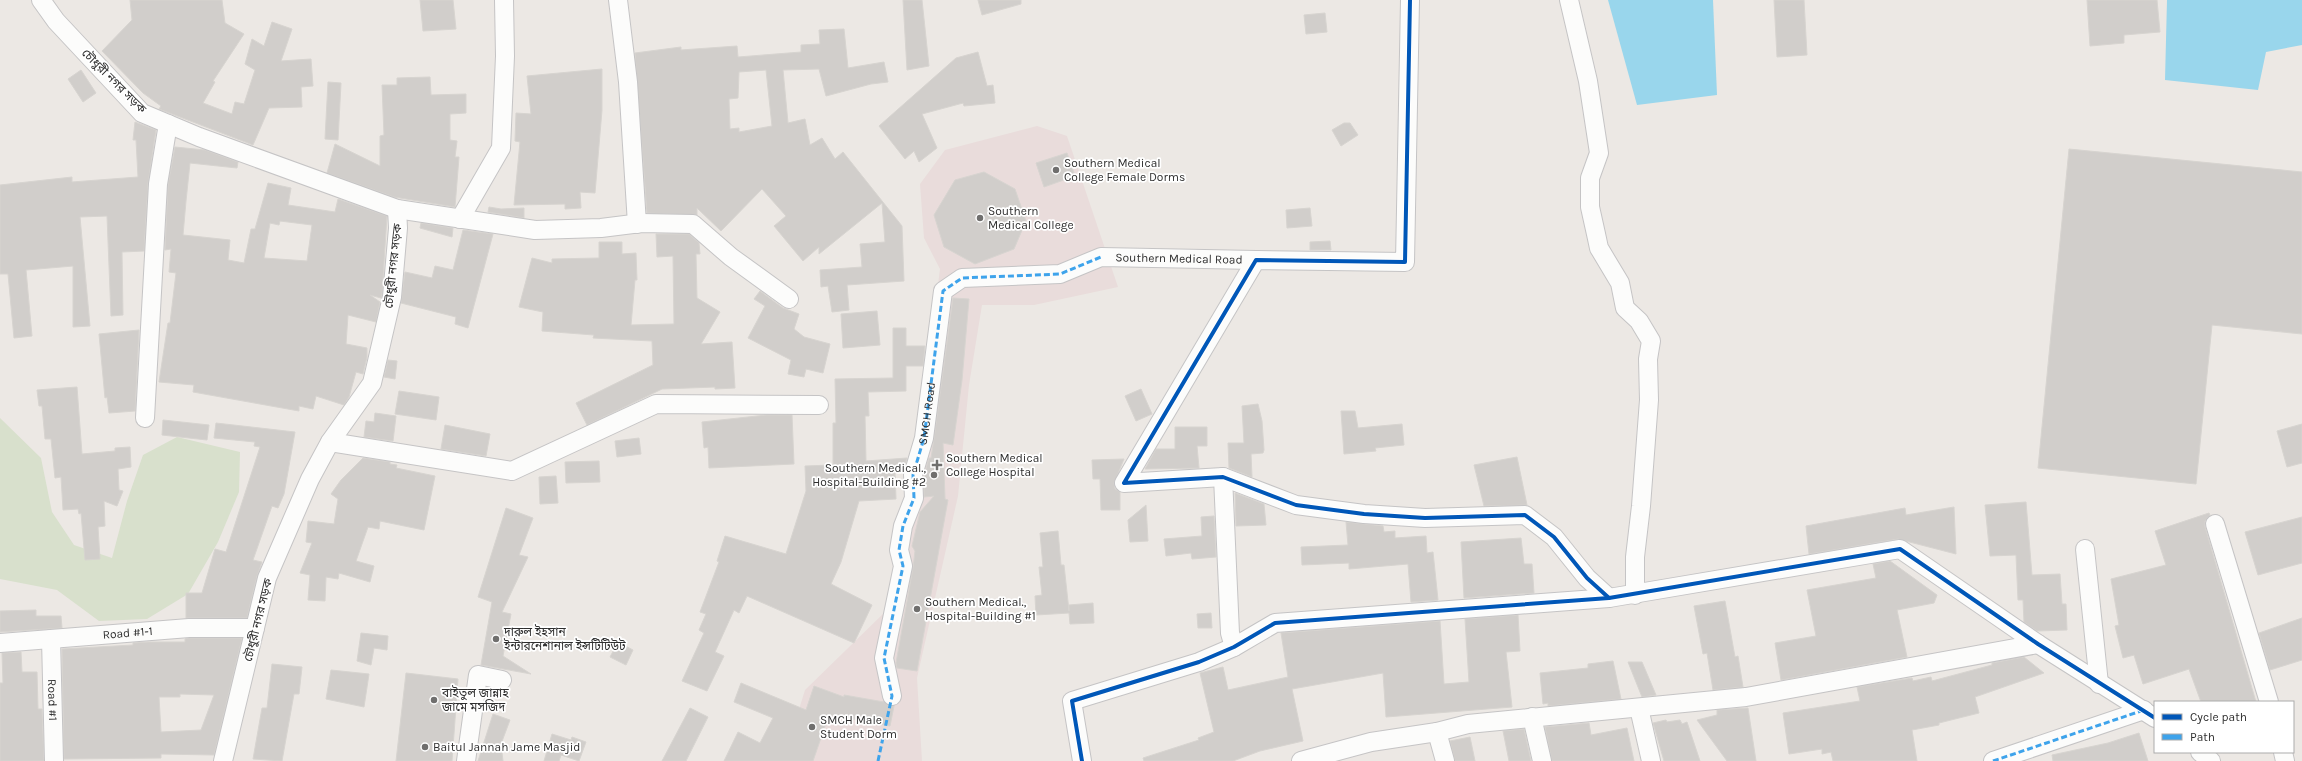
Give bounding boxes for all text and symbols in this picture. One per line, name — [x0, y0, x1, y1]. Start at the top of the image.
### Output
street label: চৌধুরী নগর সড়ক — [78, 45, 150, 117]
place label: Southern Medical College Female Dorms — [1064, 156, 1185, 184]
marker: Southern Medical College Female Dorms — [1051, 165, 1061, 175]
place label: Southern Medical College — [988, 204, 1074, 232]
marker: Southern Medical College — [975, 213, 985, 223]
street label: চৌধুরী নগর সড়ক — [381, 223, 405, 309]
street label: Southern Medical Road — [1115, 250, 1243, 267]
street label: SMCH Road — [915, 381, 938, 447]
place label: Southern Medical College Hospital — [946, 451, 1043, 479]
marker: Southern Medical College Hospital — [931, 459, 943, 471]
place label: Southern Medical., Hospital-Building #2 — [812, 461, 926, 489]
marker: Southern Medical., Hospital-Building #2 — [929, 470, 939, 480]
street label: চৌধুরী নগর সড়ক — [240, 577, 276, 663]
place label: Southern Medical., Hospital-Building #1 — [925, 595, 1036, 623]
marker: Southern Medical., Hospital-Building #1 — [912, 604, 922, 614]
street label: Road #1-1 — [102, 624, 153, 642]
place label: দারুল ইহসান ইন্টারনেশানাল ইন্সটিটিউট — [503, 624, 626, 653]
marker: দারুল ইহসান ইন্টারনেশানাল ইন্সটিটিউট — [491, 634, 501, 644]
street label: Road #1 — [45, 679, 60, 721]
place label: বাইতুল জান্নাহ জামে মসজিদ — [441, 685, 509, 714]
marker: বাইতুল জান্নাহ জামে মসজিদ — [429, 695, 439, 705]
legend — [2154, 701, 2294, 753]
text: Cycle path — [2190, 710, 2247, 724]
place label: SMCH Male Student Dorm — [820, 713, 897, 741]
marker: SMCH Male Student Dorm — [807, 722, 817, 732]
text: Path — [2190, 730, 2215, 744]
place label: Baitul Jannah Jame Masjid — [433, 740, 580, 754]
marker: Baitul Jannah Jame Masjid — [420, 742, 430, 752]

